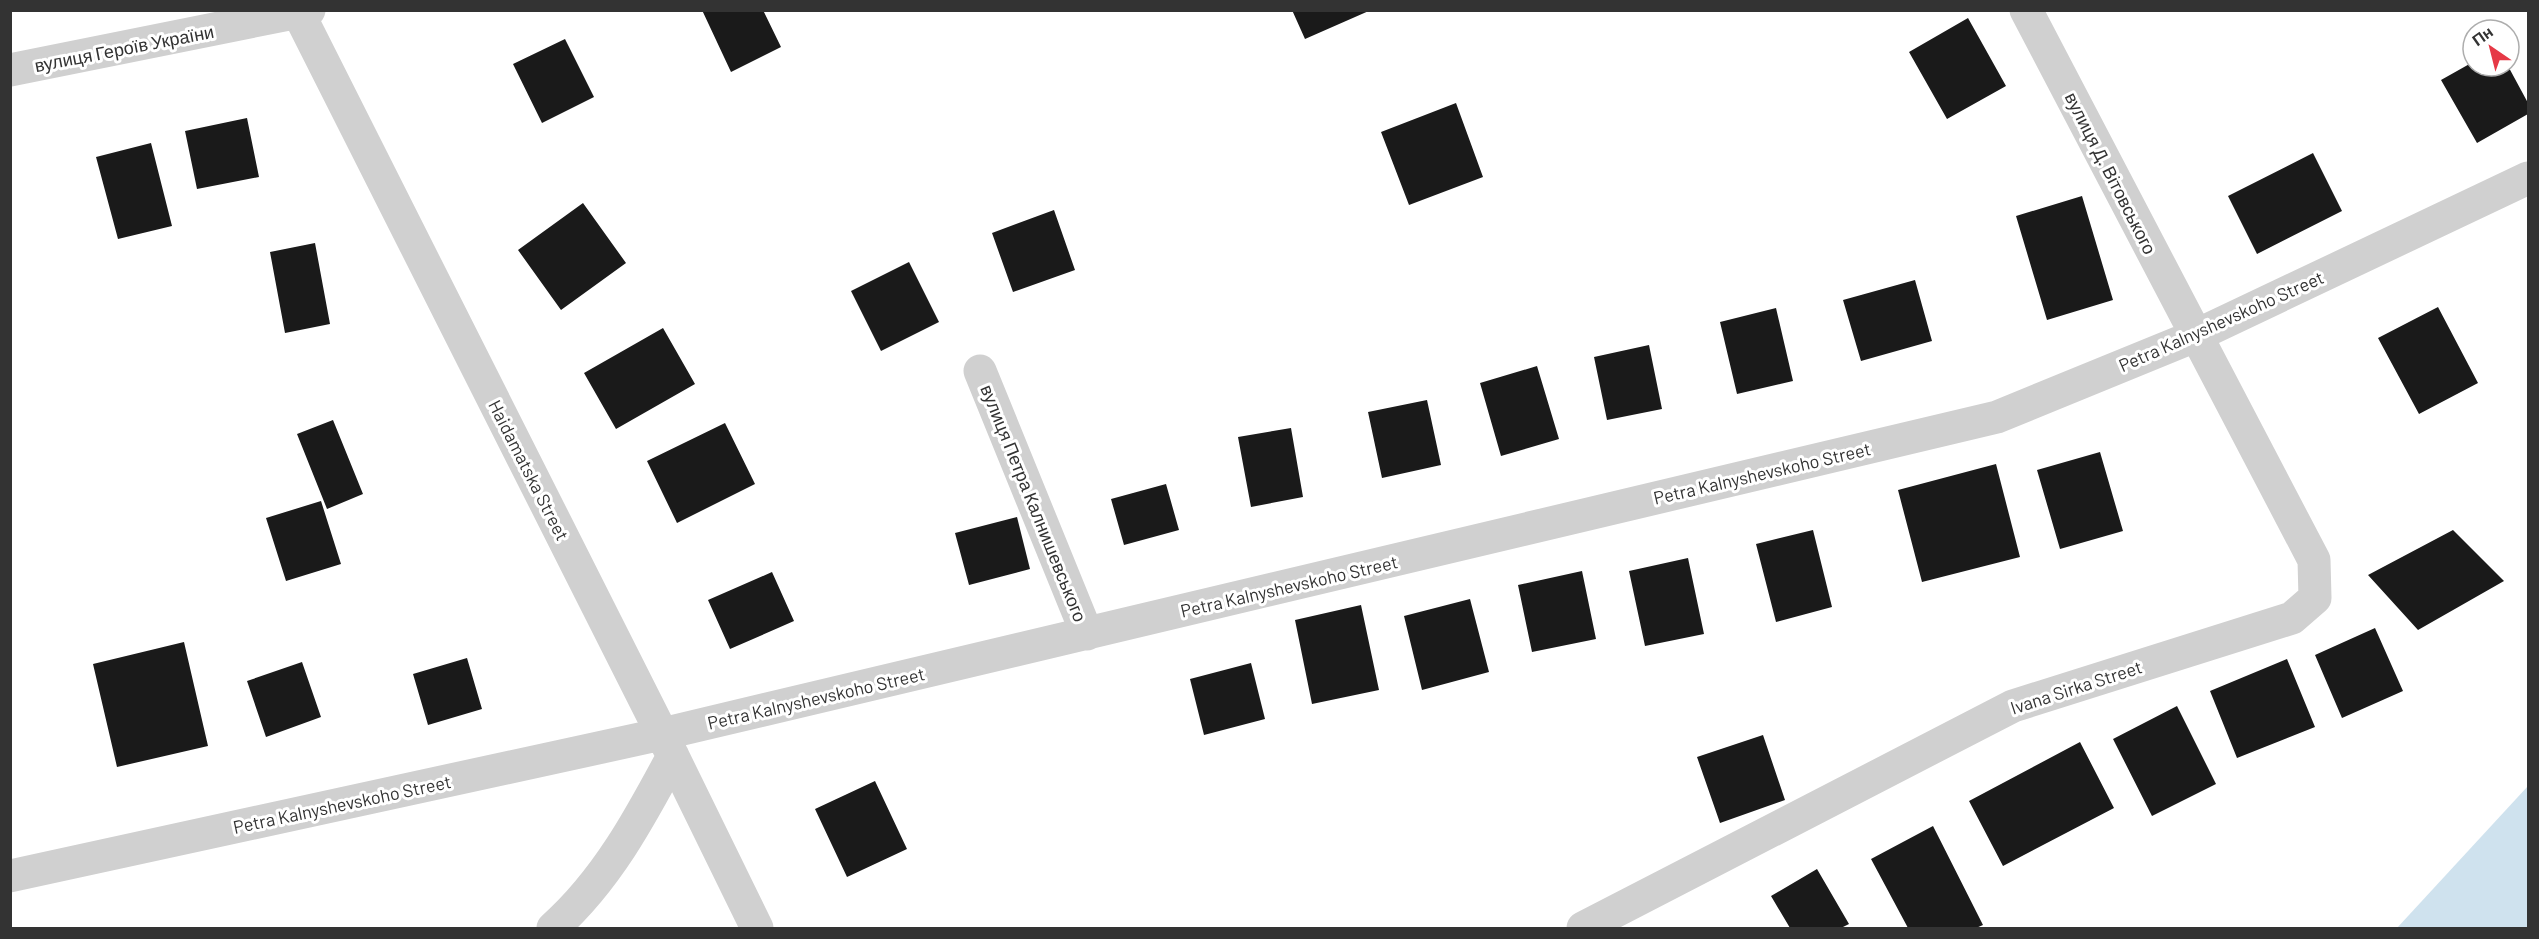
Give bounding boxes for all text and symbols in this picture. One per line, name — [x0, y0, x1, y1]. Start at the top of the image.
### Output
north arrow — [2461, 18, 2521, 78]
street label: вулиця Героїв України — [32, 20, 216, 76]
text: Пн — [2468, 21, 2496, 49]
street label: вулиця Д. Вітовського — [2061, 88, 2161, 258]
street label: Petra Kalnyshevskoho Street — [2115, 266, 2327, 376]
street label: вулиця Петра Калнишевського — [976, 381, 1092, 625]
street label: Haidamatska Street — [484, 396, 574, 544]
street label: Petra Kalnyshevskoho Street — [1651, 437, 1873, 509]
street label: Petra Kalnyshevskoho Street — [1178, 550, 1400, 622]
street label: Ivana Sirka Street — [2007, 655, 2145, 719]
street label: Petra Kalnyshevskoho Street — [705, 662, 927, 734]
street label: Petra Kalnyshevskoho Street — [231, 770, 453, 838]

